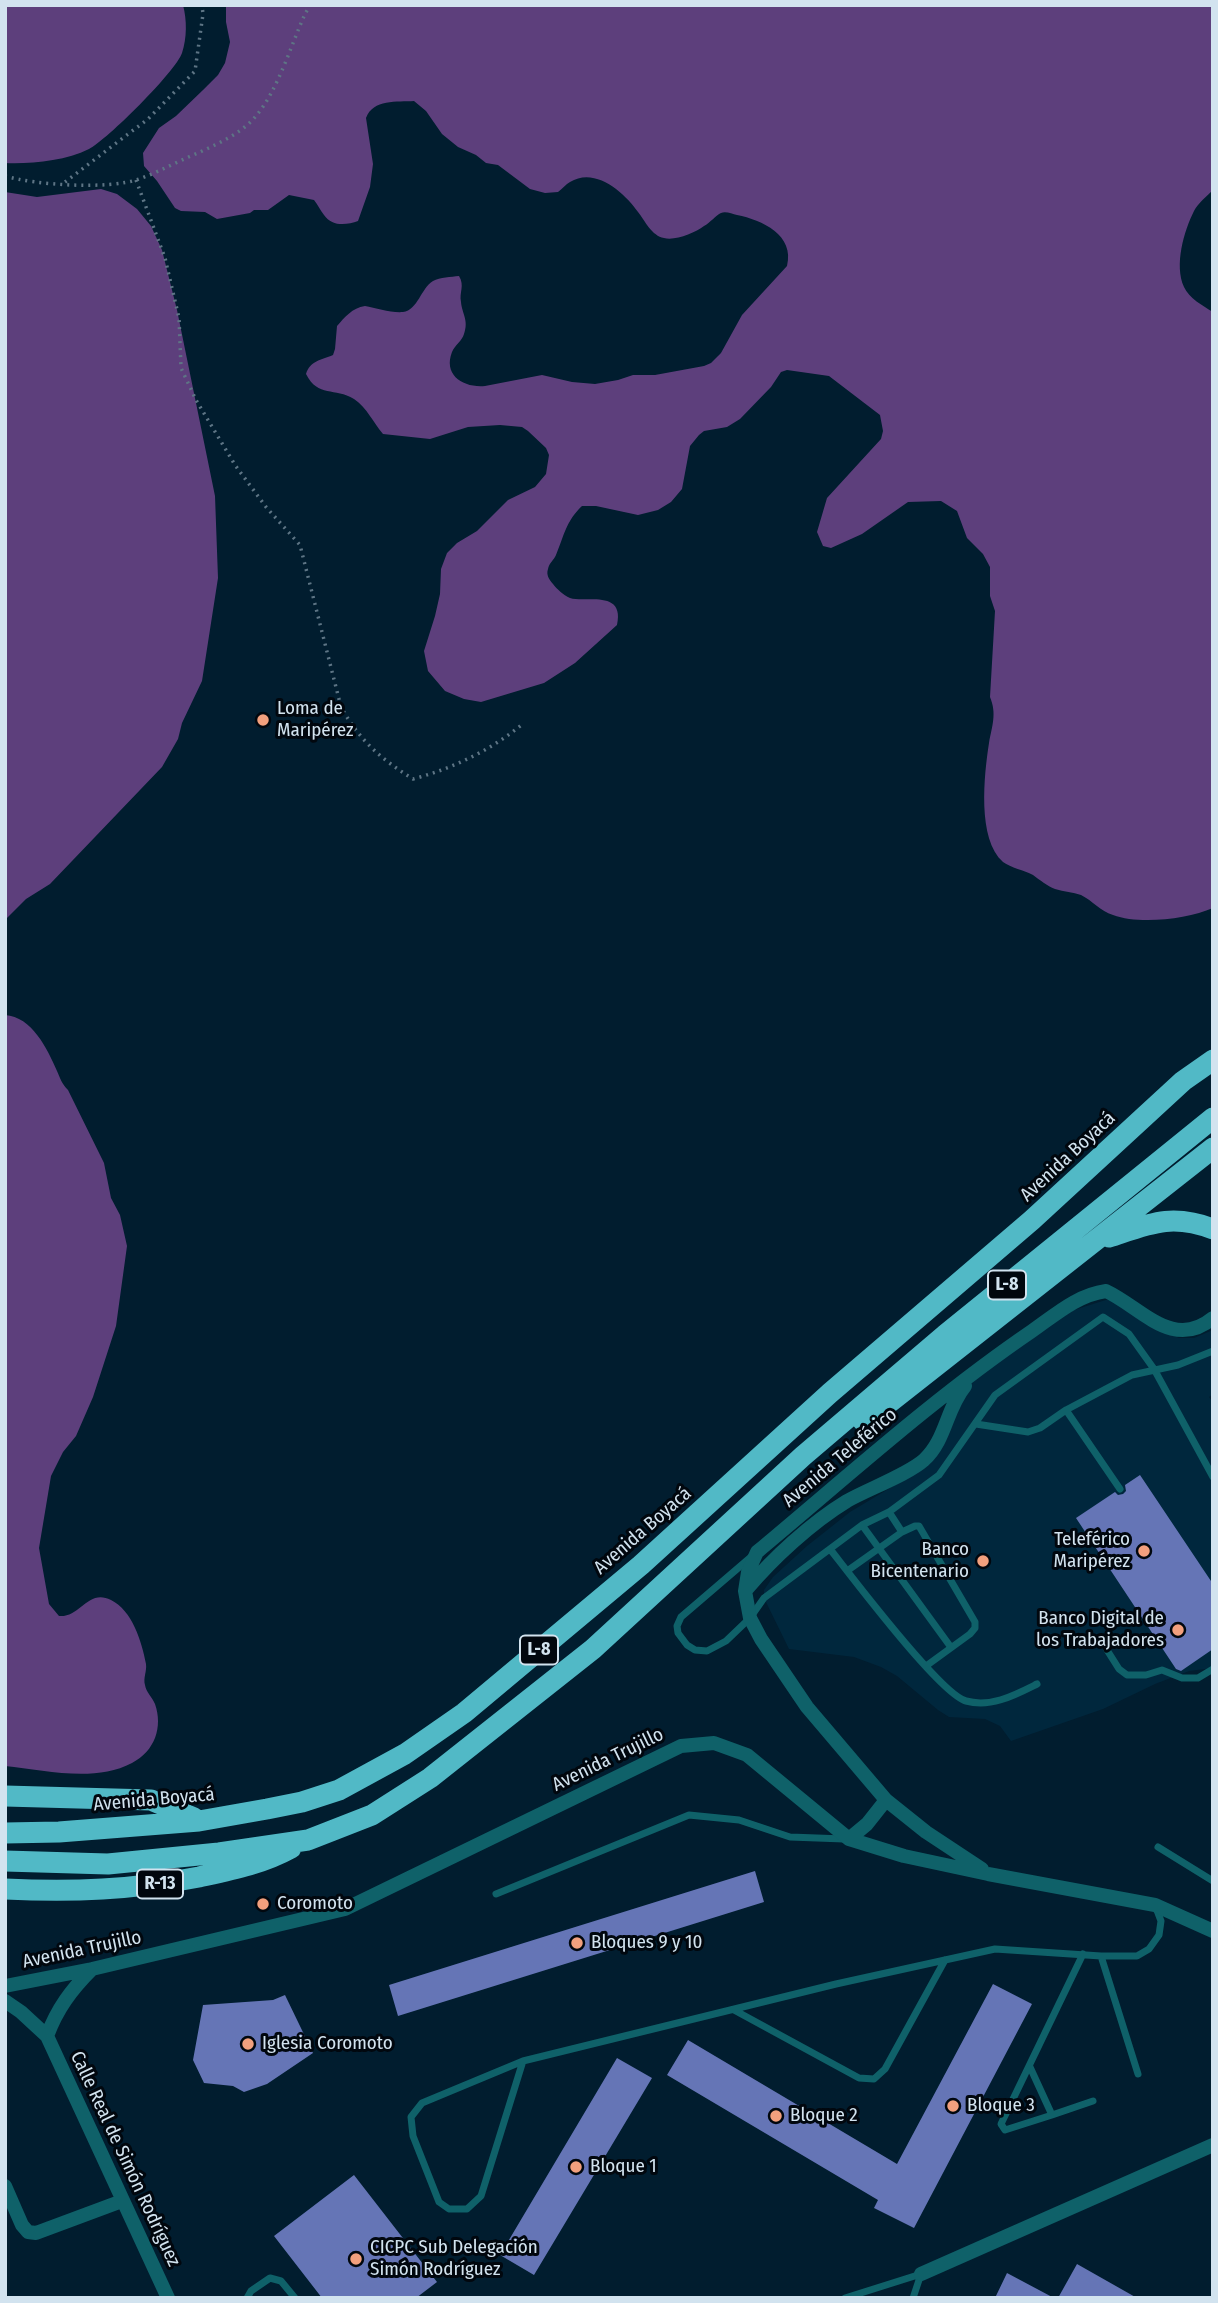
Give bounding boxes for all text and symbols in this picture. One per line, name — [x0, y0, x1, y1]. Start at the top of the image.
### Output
place label: Loma de Maripérez — [277, 698, 354, 742]
marker: Loma de Maripérez — [255, 712, 271, 728]
street label: Avenida Boyacá — [1016, 1107, 1120, 1207]
road number: L-8 — [988, 1270, 1026, 1300]
street label: Avenida Teleférico — [778, 1404, 902, 1512]
street label: Avenida Boyacá — [590, 1483, 696, 1579]
place label: Teleférico Maripérez — [1053, 1529, 1130, 1573]
place label: Banco Bicentenario — [871, 1539, 969, 1583]
marker: Teleférico Maripérez — [1136, 1543, 1152, 1559]
marker: Banco Bicentenario — [975, 1553, 991, 1569]
place label: Banco Digital de los Trabajadores — [1036, 1608, 1164, 1652]
marker: Banco Digital de los Trabajadores — [1170, 1622, 1186, 1638]
road number: L-8 — [520, 1636, 558, 1665]
street label: Avenida Trujillo — [549, 1723, 667, 1797]
street label: Avenida Boyacá — [92, 1783, 216, 1817]
road number: R-13 — [137, 1870, 183, 1898]
place label: Coromoto — [277, 1893, 353, 1915]
marker: Coromoto — [255, 1896, 271, 1912]
street label: Avenida Trujillo — [21, 1926, 143, 1974]
place label: Bloques 9 y 10 — [591, 1932, 702, 1954]
marker: Bloques 9 y 10 — [569, 1935, 585, 1951]
place label: Iglesia Coromoto — [262, 2033, 393, 2055]
marker: Iglesia Coromoto — [240, 2036, 256, 2052]
street label: Calle Real de Simón Rodríguez — [65, 2048, 185, 2270]
place label: Bloque 3 — [967, 2095, 1035, 2117]
marker: Bloque 3 — [945, 2098, 961, 2114]
place label: Bloque 2 — [790, 2105, 858, 2127]
marker: Bloque 2 — [768, 2108, 784, 2124]
place label: Bloque 1 — [590, 2156, 657, 2178]
marker: Bloque 1 — [568, 2159, 584, 2175]
place label: CICPC Sub Delegación Simón Rodríguez — [370, 2237, 538, 2281]
marker: CICPC Sub Delegación Simón Rodríguez — [348, 2251, 364, 2267]

